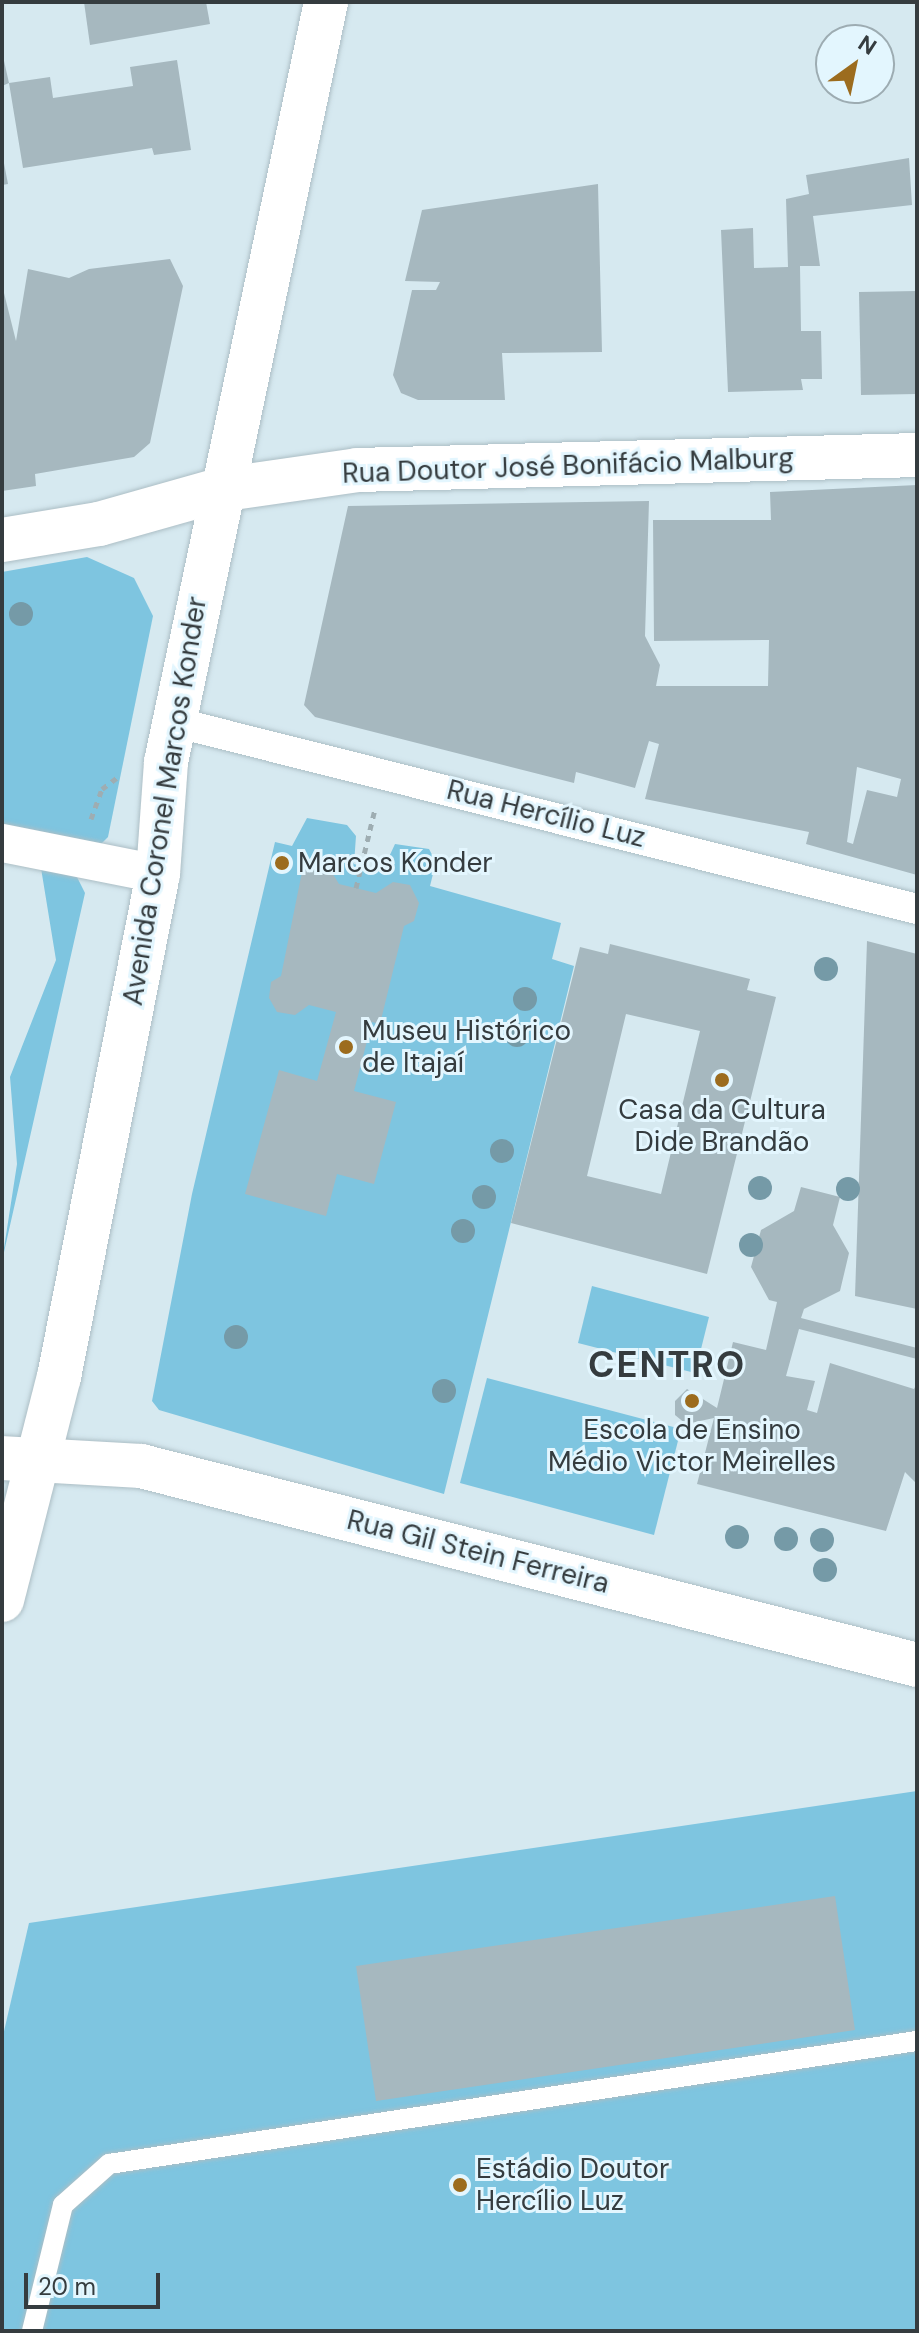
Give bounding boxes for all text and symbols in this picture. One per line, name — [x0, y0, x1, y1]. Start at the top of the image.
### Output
north arrow — [815, 24, 895, 104]
text: N — [853, 29, 882, 62]
street label: Rua Doutor José Bonifácio Malburg — [342, 441, 794, 491]
street label: Avenida Coronel Marcos Konder — [116, 594, 214, 1008]
street label: Rua Hercílio Luz — [443, 773, 649, 855]
place label: Marcos Konder — [298, 846, 493, 880]
marker: Marcos Konder — [273, 854, 291, 872]
place label: Museu Histórico de Itajaí — [362, 1014, 571, 1080]
marker: Museu Histórico de Itajaí — [337, 1038, 355, 1056]
marker: Casa da Cultura Dide Brandão — [713, 1071, 731, 1089]
place label: Casa da Cultura Dide Brandão — [618, 1093, 826, 1159]
district label: CENTRO — [588, 1343, 746, 1387]
marker: Escola de Ensino Médio Victor Meirelles — [683, 1392, 701, 1410]
place label: Escola de Ensino Médio Victor Meirelles — [548, 1413, 836, 1479]
street label: Rua Gil Stein Ferreira — [344, 1503, 612, 1601]
place label: Estádio Doutor Hercílio Luz — [476, 2152, 669, 2218]
marker: Estádio Doutor Hercílio Luz — [451, 2176, 469, 2194]
scale bar — [28, 2257, 164, 2307]
text: 20 m — [38, 2271, 96, 2302]

